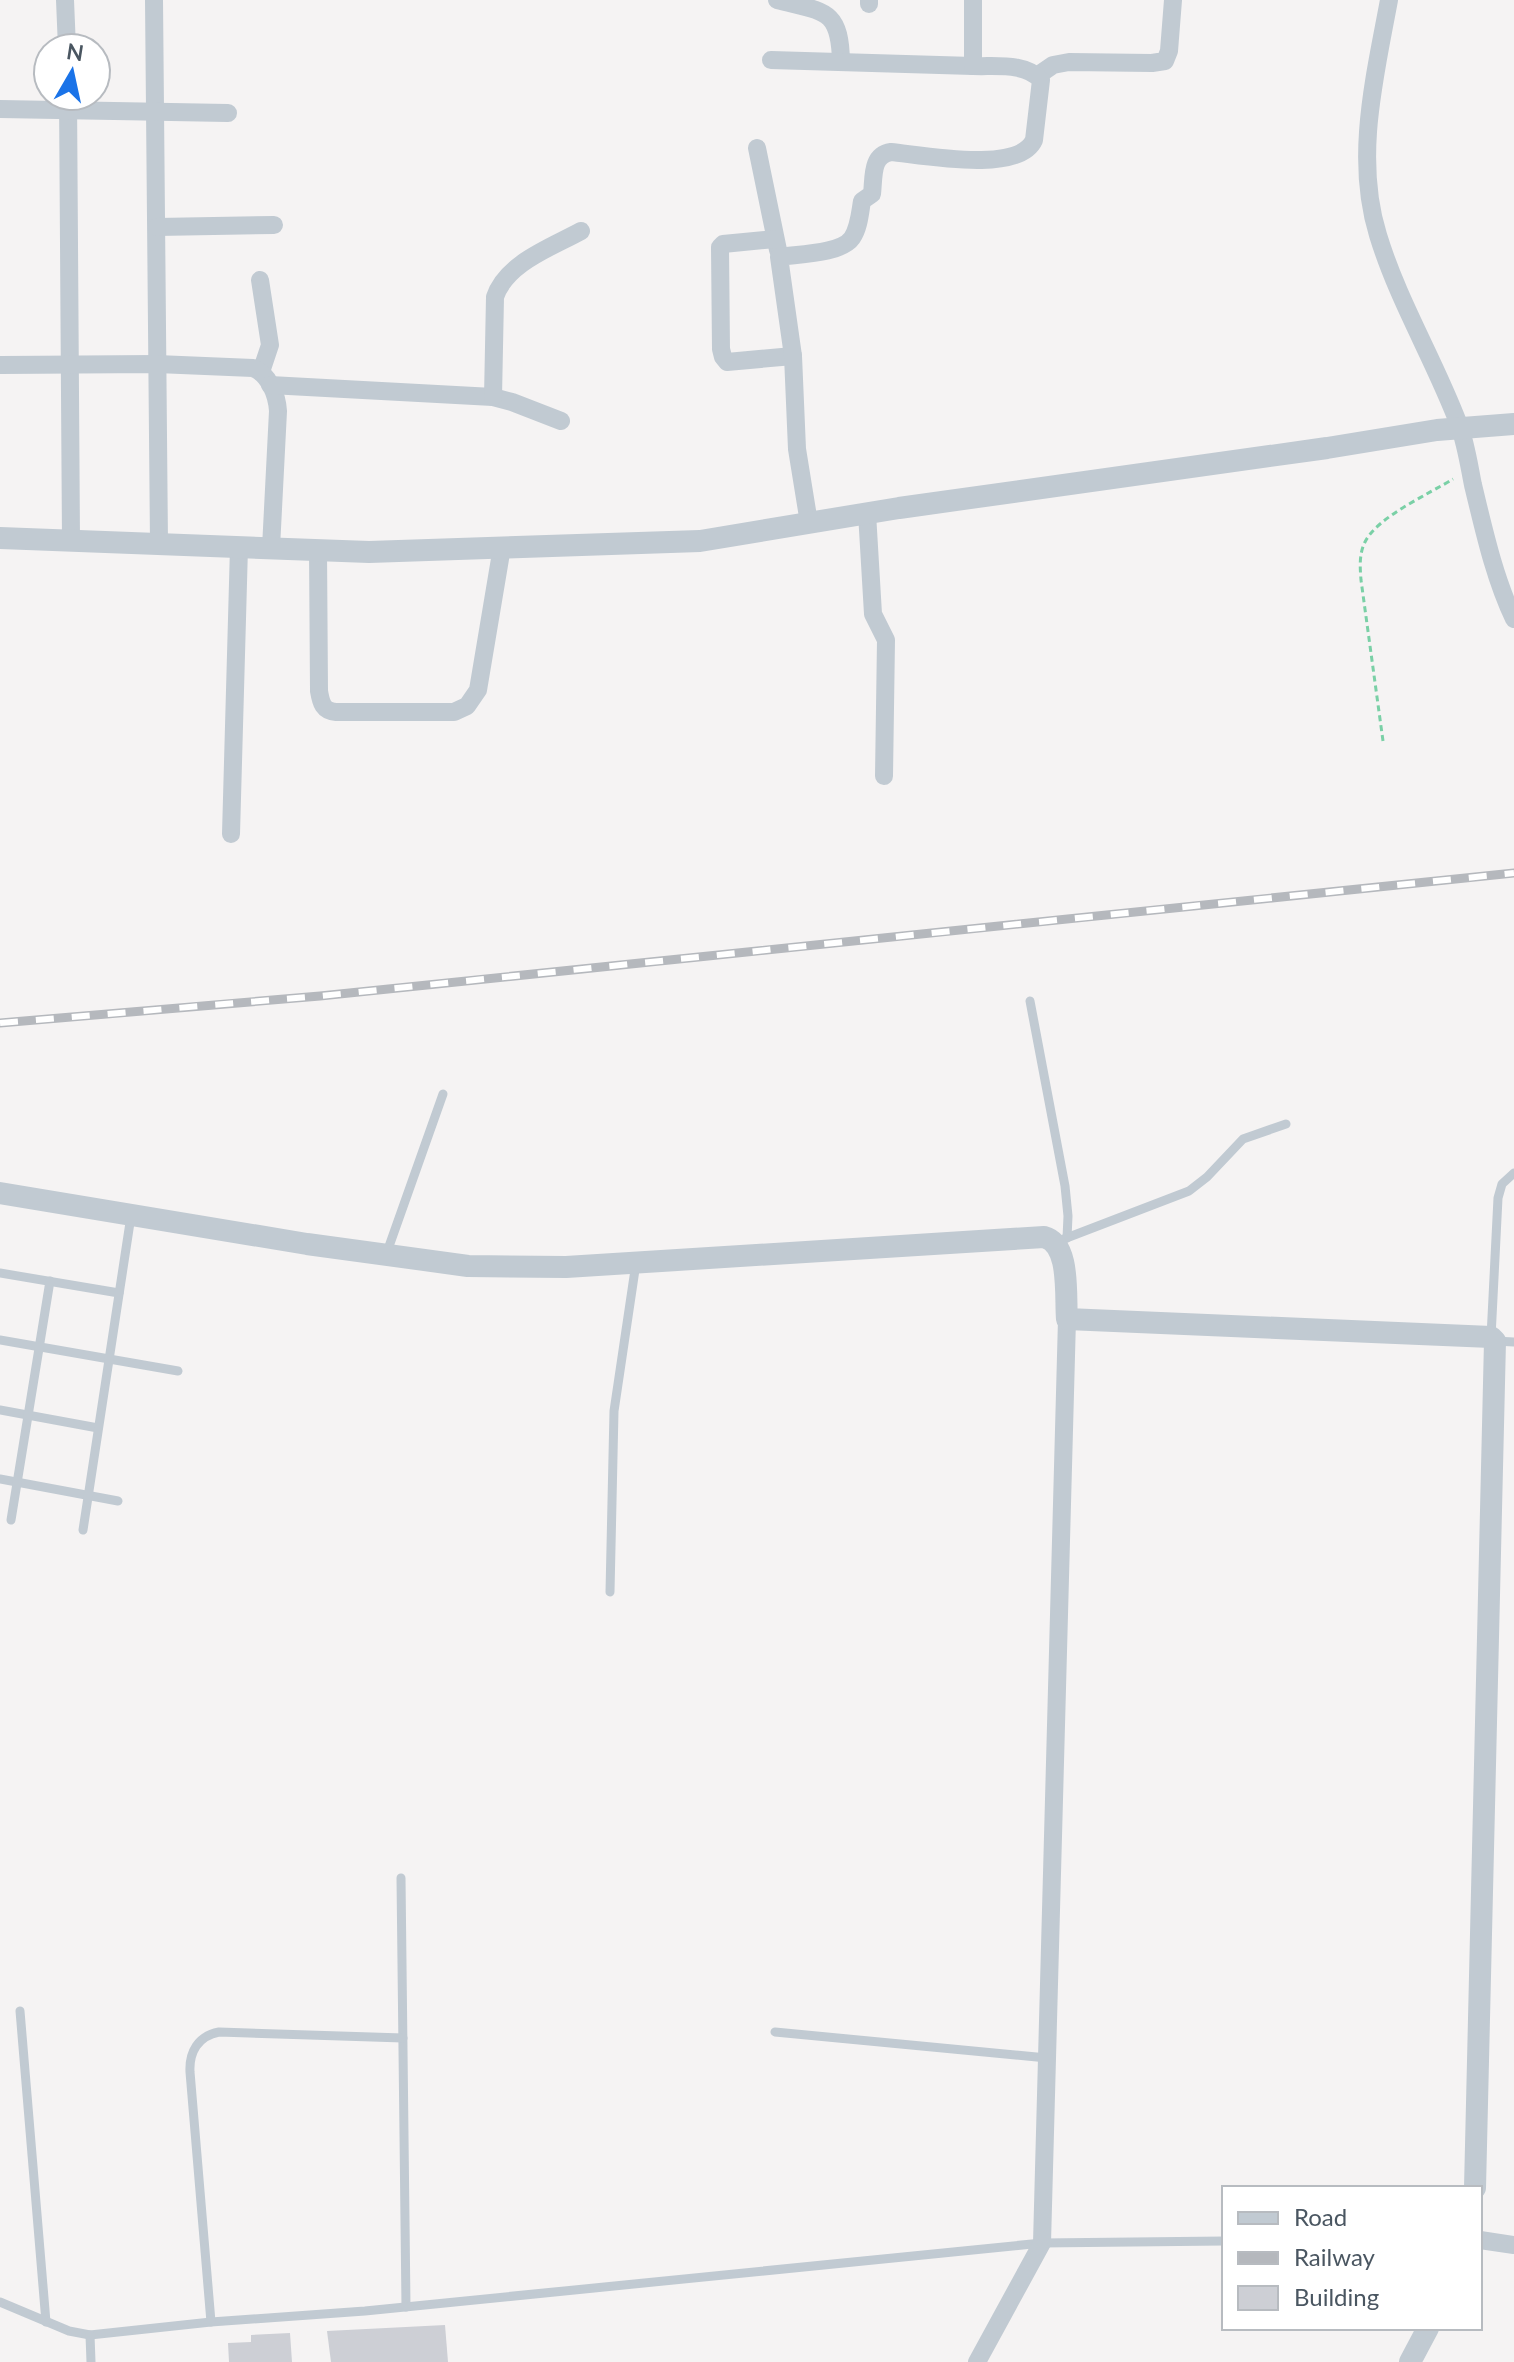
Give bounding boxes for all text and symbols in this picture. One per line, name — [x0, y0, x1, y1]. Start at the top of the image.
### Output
north arrow — [32, 32, 112, 112]
text: N — [65, 37, 86, 66]
legend — [1222, 2186, 1482, 2330]
text: Road — [1294, 2202, 1347, 2231]
text: Railway — [1294, 2242, 1376, 2271]
text: Building — [1294, 2282, 1379, 2311]

